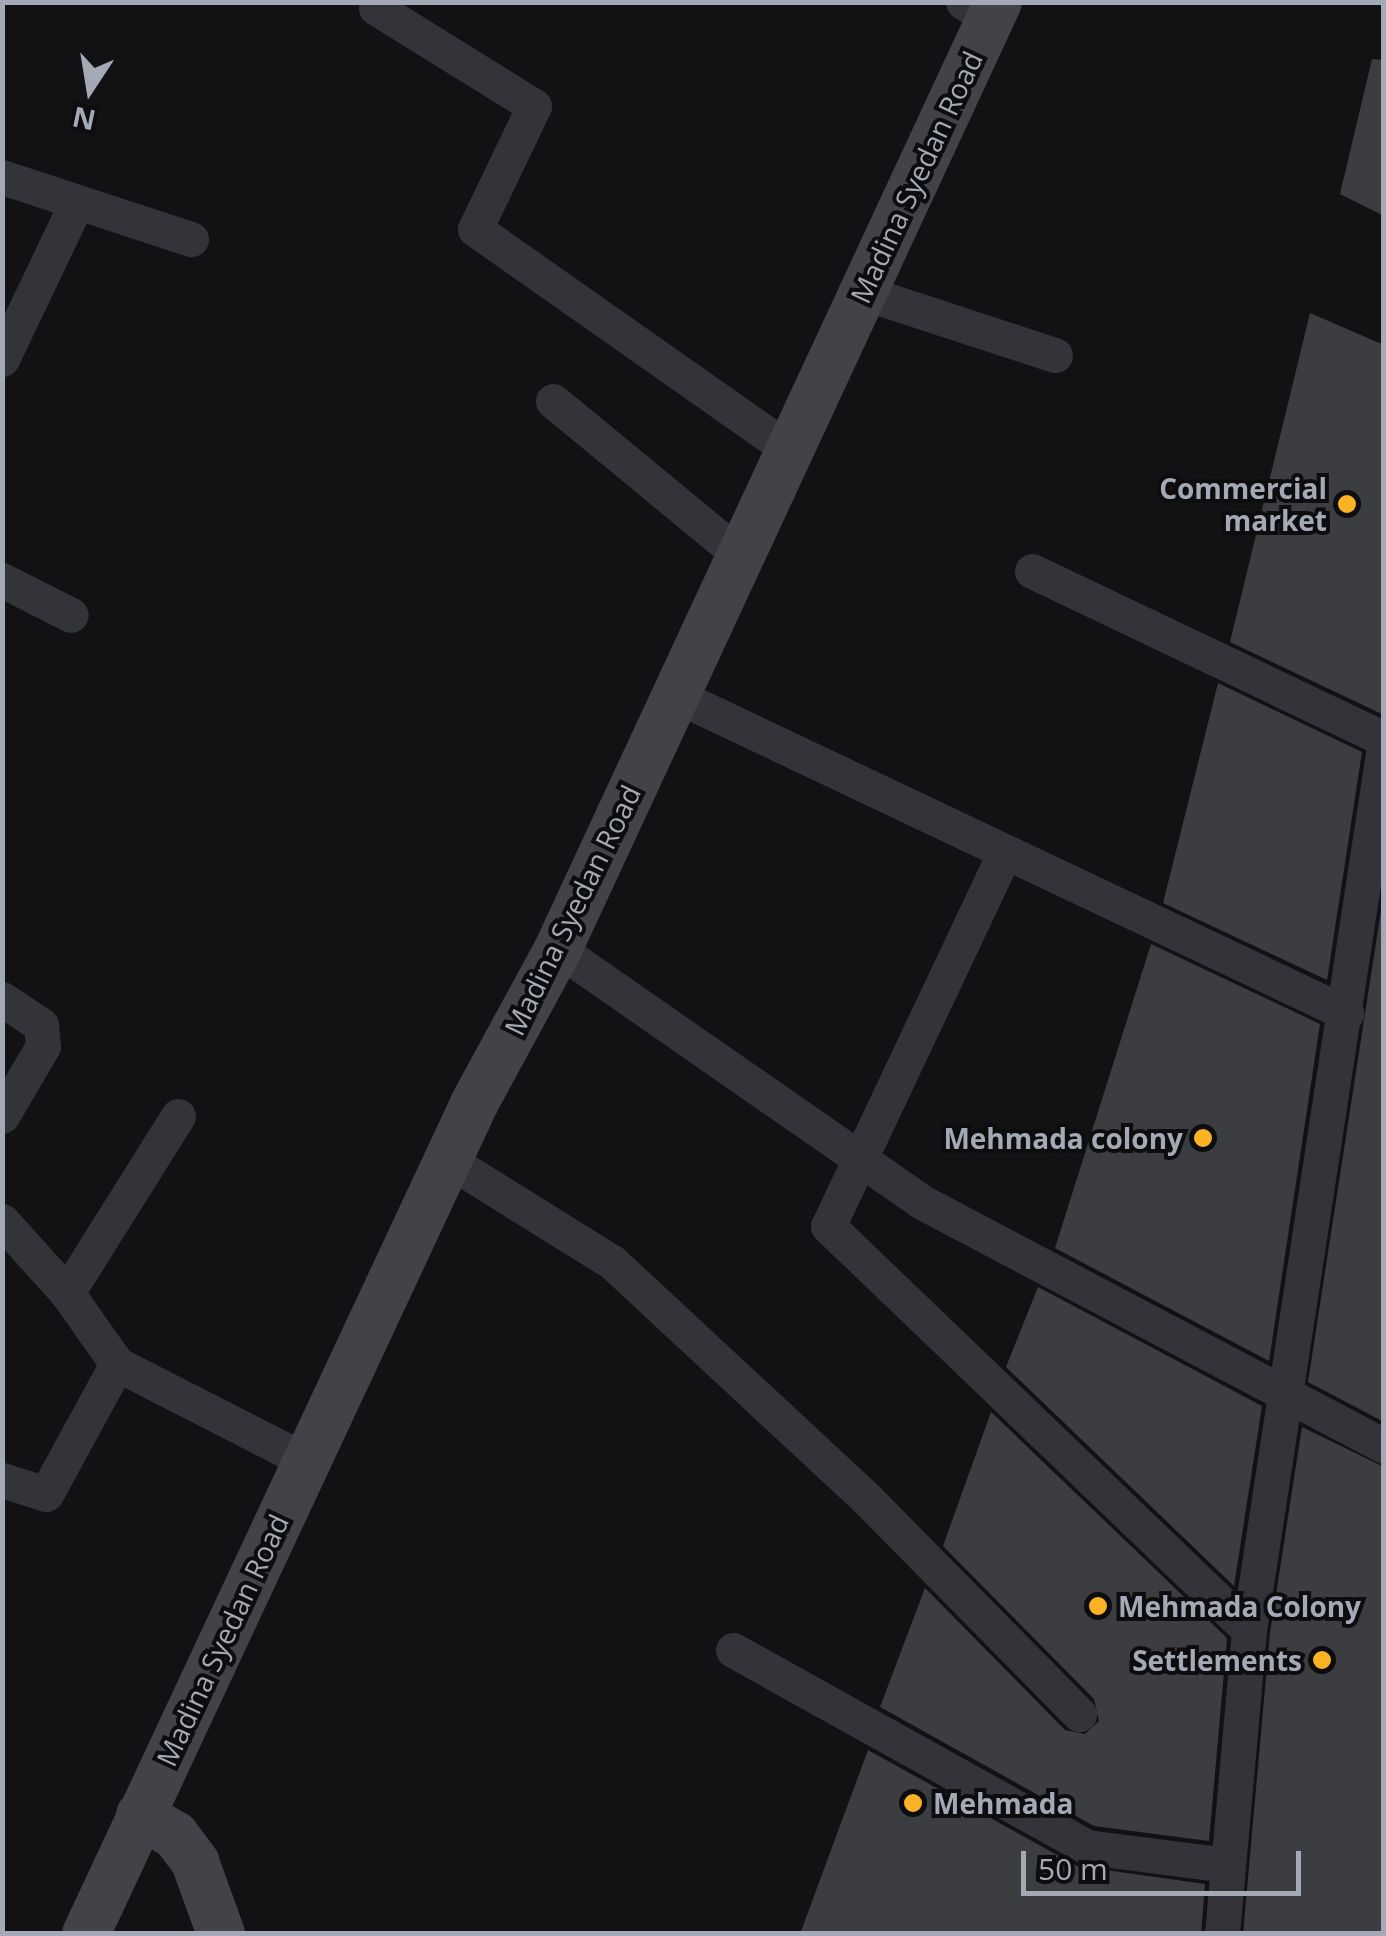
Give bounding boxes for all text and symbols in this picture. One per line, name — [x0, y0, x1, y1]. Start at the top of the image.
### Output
north arrow — [40, 40, 140, 140]
street label: Madina Syedan Road — [843, 46, 989, 308]
text: N — [69, 98, 99, 140]
place label: Commercial market — [1159, 471, 1327, 537]
marker: Commercial market — [1336, 493, 1358, 515]
street label: Madina Syedan Road — [497, 780, 647, 1040]
place label: Mehmada colony — [943, 1121, 1183, 1155]
marker: Mehmada colony — [1192, 1127, 1214, 1149]
street label: Madina Syedan Road — [149, 1509, 295, 1771]
place label: Mehmada Colony — [1118, 1589, 1361, 1623]
marker: Mehmada Colony — [1087, 1595, 1109, 1617]
place label: Settlements — [1132, 1643, 1302, 1677]
marker: Settlements — [1311, 1649, 1333, 1671]
place label: Mehmada — [933, 1786, 1073, 1820]
marker: Mehmada — [902, 1792, 924, 1814]
scale bar — [1026, 1831, 1306, 1893]
text: 50 m — [1038, 1848, 1108, 1889]

